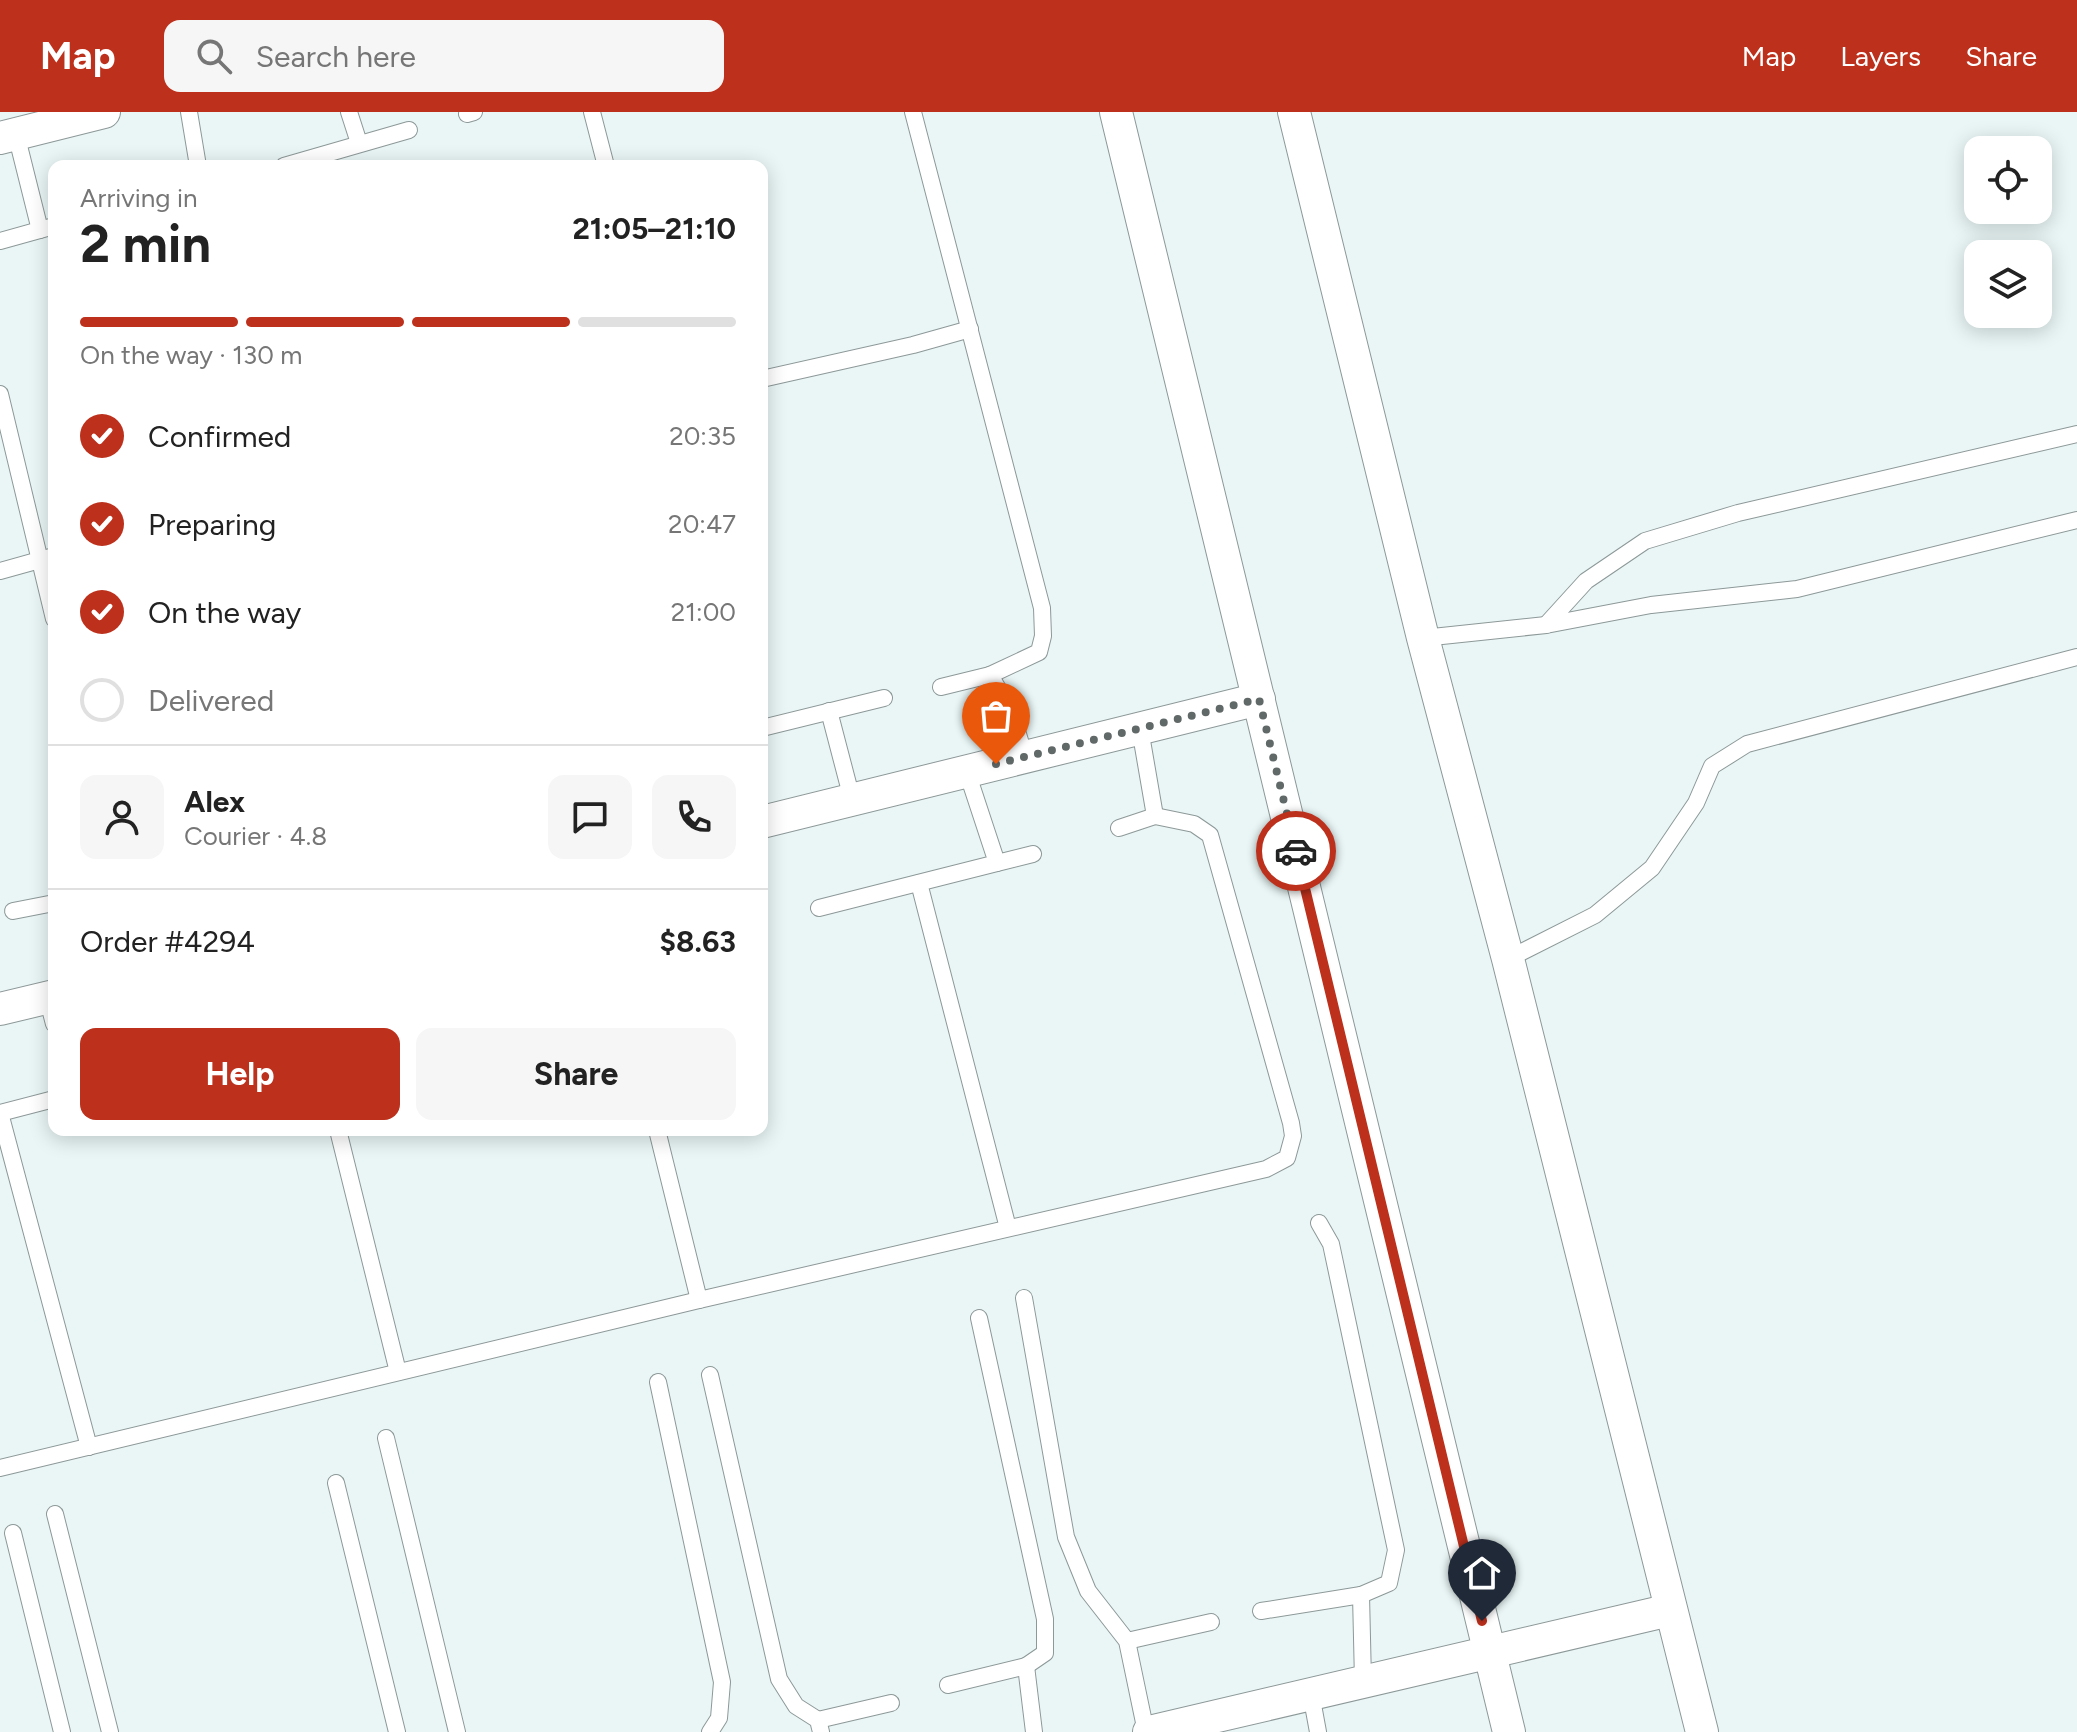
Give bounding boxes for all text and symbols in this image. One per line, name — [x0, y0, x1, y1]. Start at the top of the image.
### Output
search box — [164, 20, 724, 92]
text: Map — [40, 33, 116, 79]
icon: search — [192, 34, 236, 78]
text: Search here — [256, 38, 416, 75]
text: Map — [1742, 39, 1796, 73]
text: Layers — [1840, 39, 1921, 73]
text: Share — [1965, 39, 2037, 73]
map controls — [1964, 136, 2052, 328]
button: locate — [1964, 136, 2052, 224]
text: Arriving in — [80, 182, 198, 214]
text: 21:05–21:10 — [572, 210, 736, 247]
text: 2 min — [80, 213, 211, 275]
button: layers — [1964, 240, 2052, 328]
text: On the way · 130 m — [80, 339, 302, 371]
icon: check — [80, 414, 124, 458]
text: Confirmed — [148, 418, 291, 455]
text: 20:35 — [669, 420, 736, 452]
icon: check — [80, 502, 124, 546]
text: Preparing — [148, 506, 276, 543]
text: 20:47 — [668, 508, 736, 540]
icon: check — [80, 590, 124, 634]
text: On the way — [148, 594, 301, 631]
text: 21:00 — [671, 596, 736, 628]
text: Delivered — [148, 682, 274, 719]
pin — [962, 682, 1030, 764]
icon: bag — [974, 694, 1018, 738]
button: person — [80, 775, 164, 859]
button: chat — [548, 775, 632, 859]
button: phone — [652, 775, 736, 859]
text: Alex — [184, 783, 245, 820]
courier — [1256, 811, 1336, 891]
text: Courier · 4.8 — [184, 820, 327, 852]
icon: car — [1274, 829, 1318, 873]
text: Order #4294 — [80, 923, 255, 960]
text: $8.63 — [660, 923, 736, 960]
button: Help — [80, 1028, 400, 1120]
button: Share — [416, 1028, 736, 1120]
pin — [1448, 1539, 1516, 1621]
icon: home — [1460, 1551, 1504, 1595]

